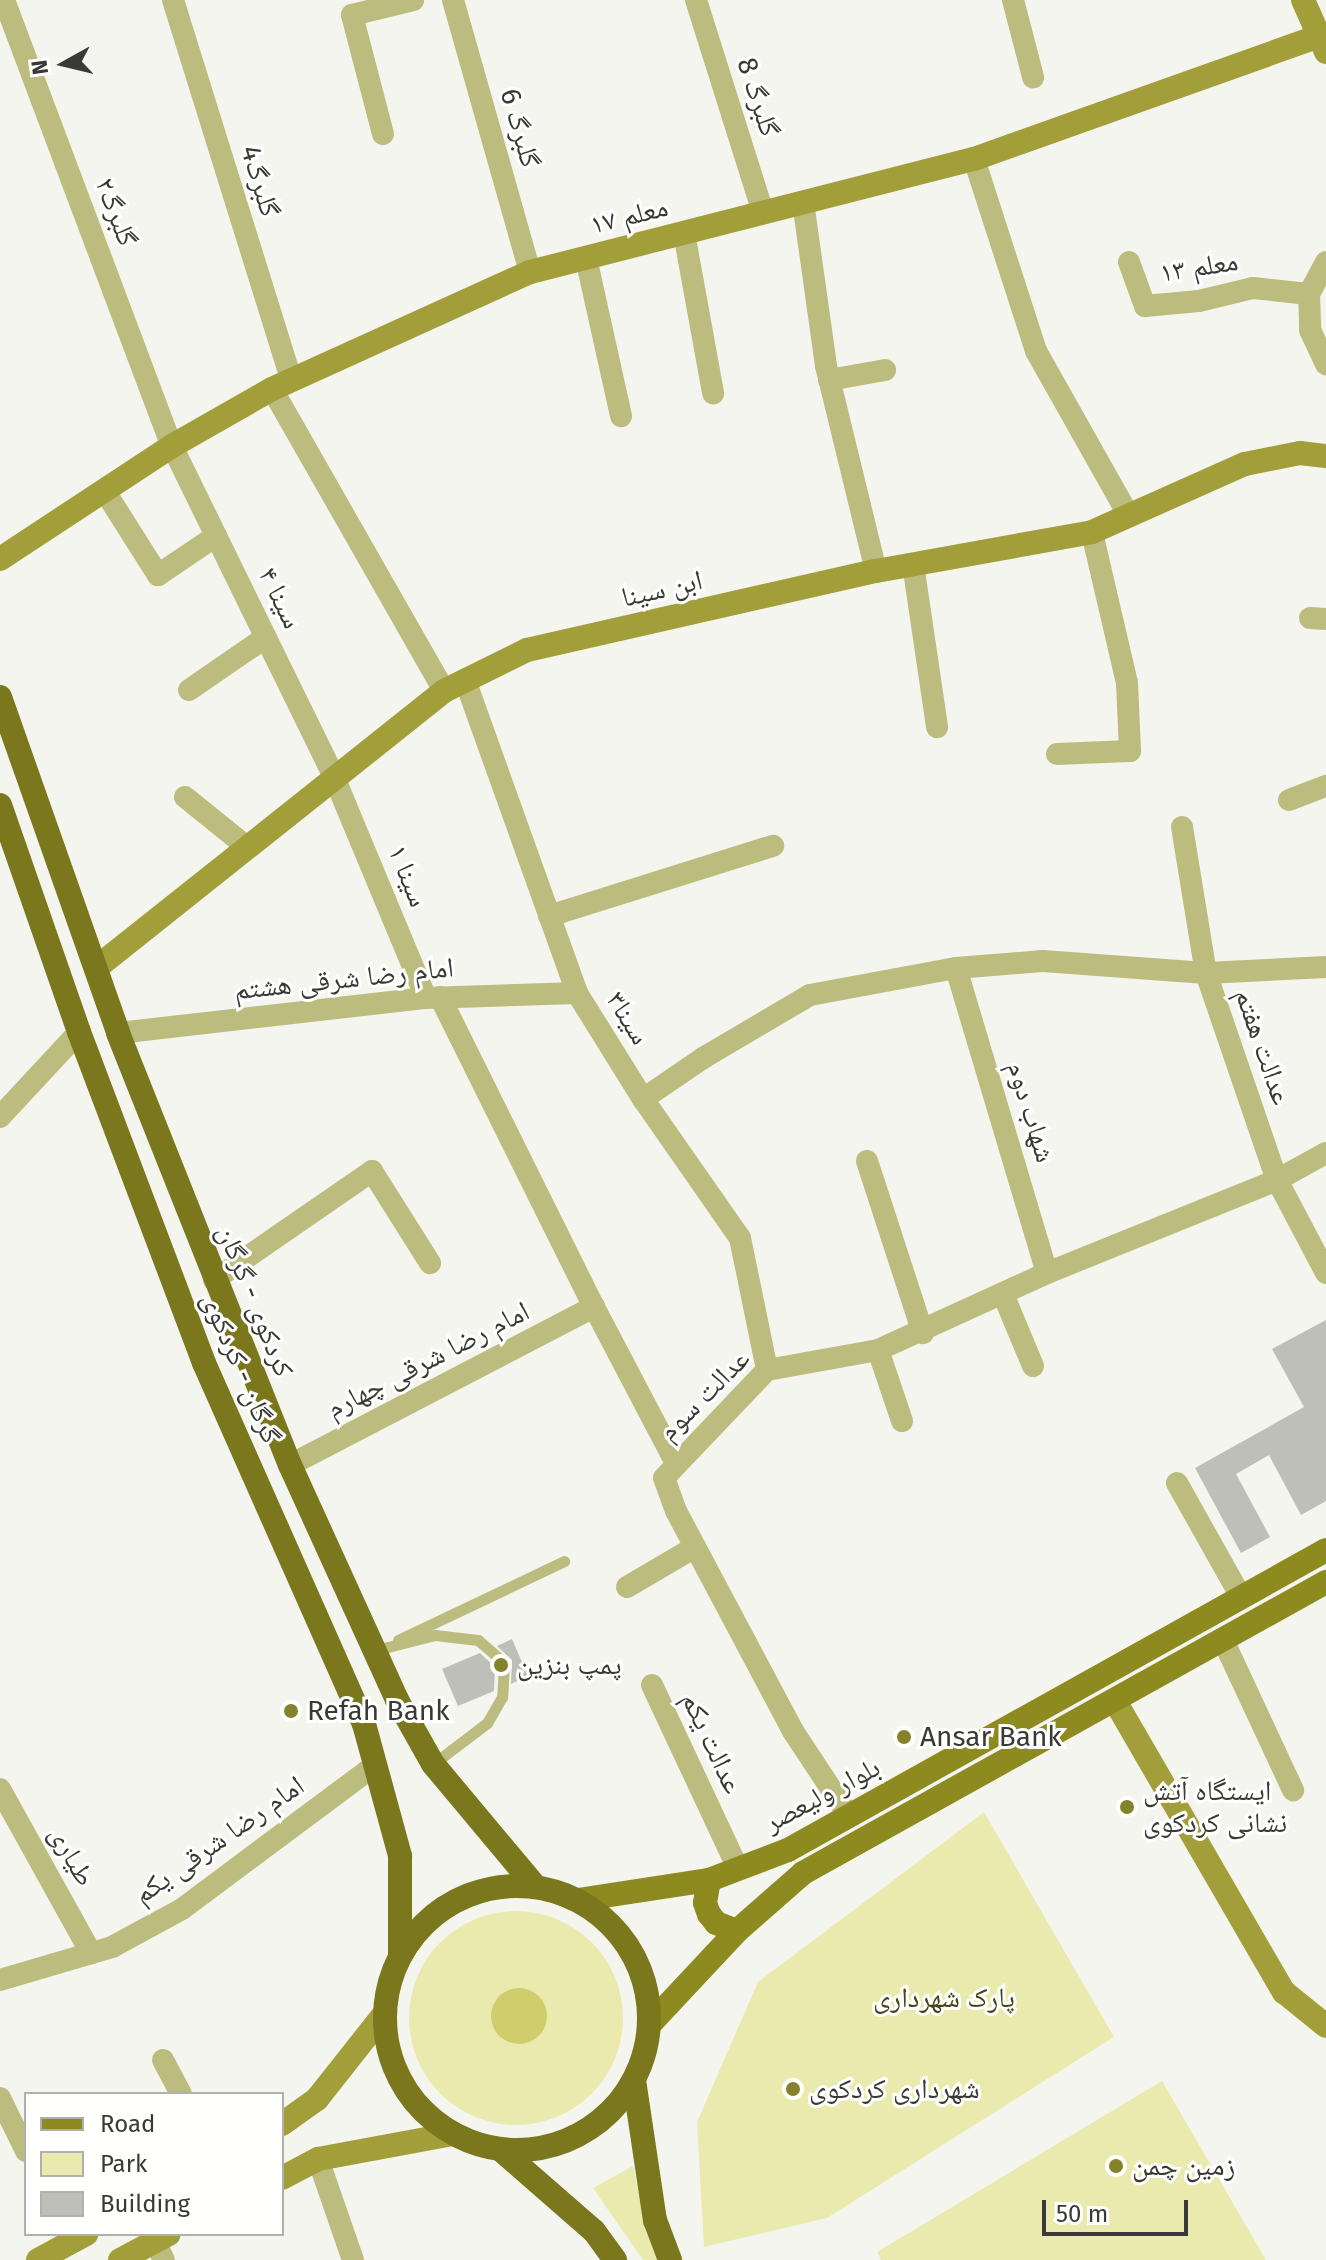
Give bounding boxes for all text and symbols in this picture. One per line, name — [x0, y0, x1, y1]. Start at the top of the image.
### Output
north arrow — [24, 24, 104, 104]
street label: گلبرگ 8 — [730, 53, 786, 141]
text: N — [25, 58, 54, 77]
street label: گلبرگ 6 — [493, 85, 547, 171]
street label: گلبرگ4 — [233, 141, 287, 221]
street label: گلبرگ۲ — [88, 173, 144, 251]
street label: معلم ۱۷ — [587, 190, 671, 242]
street label: معلم ۱۳ — [1158, 244, 1240, 290]
street label: سینا ۴ — [251, 562, 309, 634]
street label: ابن سینا — [618, 563, 706, 615]
street label: سینا ۱ — [380, 840, 436, 912]
street label: امام رضا شرقی هشتم — [232, 951, 456, 1007]
street label: سینا۳ — [599, 985, 657, 1051]
street label: عدالت هفتم — [1228, 985, 1298, 1109]
street label: شهاب دوم — [1000, 1058, 1062, 1166]
street label: کردکوی - گرگان — [209, 1220, 301, 1382]
street label: گرگان - کردکوی — [194, 1287, 288, 1449]
street label: امام رضا شرقی چهارم — [321, 1294, 535, 1426]
street label: عدالت سوم — [651, 1342, 757, 1448]
place label: پمپ بنزین — [517, 1648, 622, 1682]
marker: پمپ بنزین — [492, 1656, 510, 1674]
street label: عدالت یکم — [674, 1687, 750, 1799]
place label: Refah Bank — [307, 1694, 450, 1728]
marker: Refah Bank — [282, 1702, 300, 1720]
place label: Ansar Bank — [920, 1720, 1062, 1754]
marker: Ansar Bank — [895, 1728, 913, 1746]
street label: بلوار ولیعصر — [758, 1751, 886, 1839]
street label: امام رضا شرقی یکم — [127, 1769, 311, 1911]
place label: ایستگاه آتش نشانی کردکوی — [1143, 1774, 1287, 1840]
marker: ایستگاه آتش نشانی کردکوی — [1118, 1798, 1136, 1816]
street label: طیاری — [42, 1820, 102, 1892]
park label: پارک شهرداری — [873, 1981, 1015, 2015]
place label: شهرداری کردکوی — [809, 2072, 980, 2106]
marker: شهرداری کردکوی — [784, 2080, 802, 2098]
legend — [24, 2092, 284, 2236]
text: Road — [100, 2110, 155, 2138]
place label: زمین چمن — [1132, 2149, 1235, 2183]
text: Park — [100, 2150, 147, 2178]
marker: زمین چمن — [1107, 2157, 1125, 2175]
scale bar — [1046, 2184, 1192, 2234]
text: Building — [100, 2190, 190, 2218]
text: 50 m — [1056, 2200, 1108, 2228]

